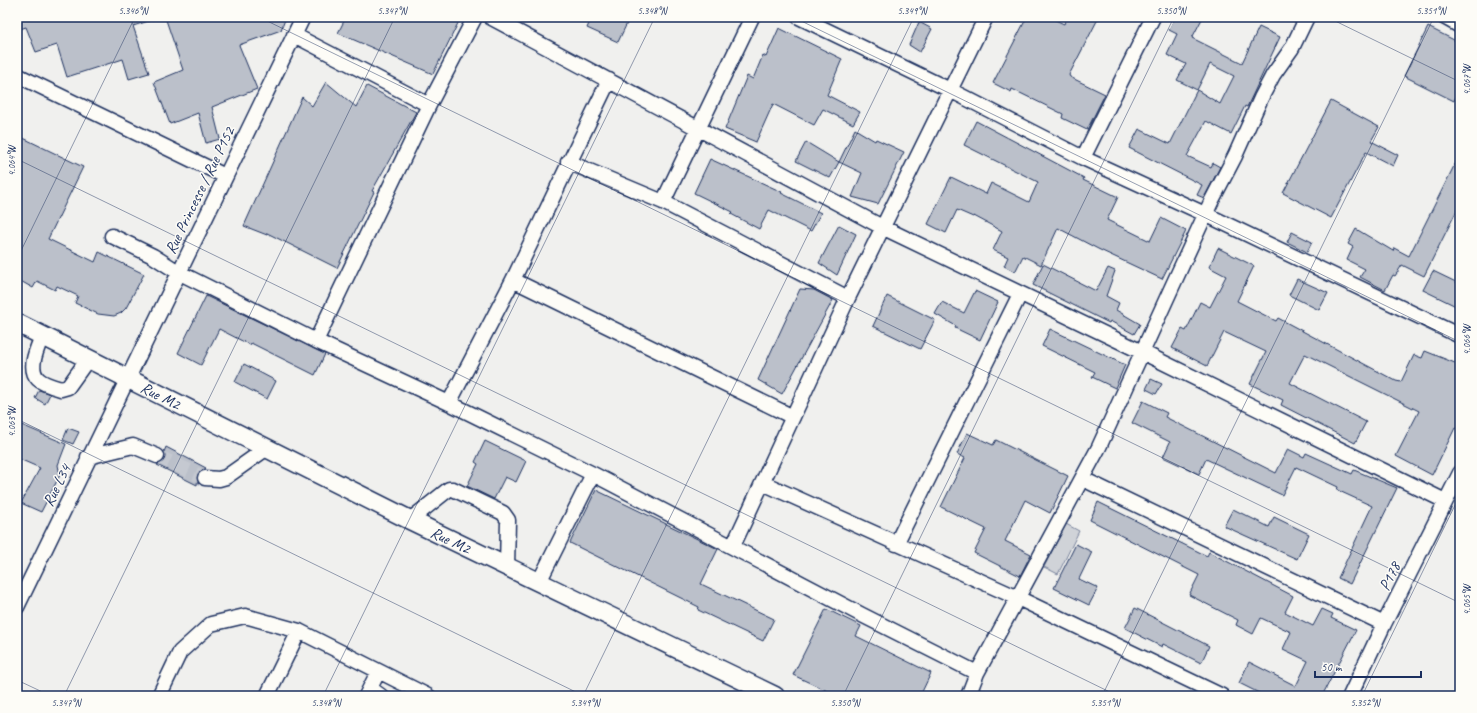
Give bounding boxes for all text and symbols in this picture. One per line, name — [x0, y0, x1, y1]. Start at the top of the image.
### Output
text: 5.346°N — [119, 4, 149, 17]
text: 5.347°N — [378, 4, 408, 17]
text: 5.348°N — [638, 4, 668, 17]
text: 5.349°N — [898, 4, 928, 17]
text: 5.350°N — [1157, 4, 1187, 17]
text: 5.351°N — [1417, 4, 1447, 17]
text: 4.067°W — [1460, 63, 1473, 95]
street label: Rue Princesse / Rue P152 — [160, 122, 240, 257]
text: 4.064°W — [5, 144, 18, 176]
text: 4.066°W — [1460, 323, 1473, 355]
street label: Rue M2 — [137, 378, 185, 415]
text: 4.063°W — [5, 405, 18, 437]
street label: Rue L34 — [38, 460, 76, 510]
street label: Rue M2 — [427, 523, 475, 559]
street label: P178 — [1375, 557, 1406, 594]
text: 4.065°W — [1460, 583, 1473, 615]
scale bar — [1315, 653, 1421, 679]
text: 50 m — [1321, 659, 1343, 675]
text: 5.347°N — [52, 696, 82, 709]
text: 5.348°N — [312, 696, 342, 709]
text: 5.349°N — [571, 696, 601, 709]
text: 5.350°N — [831, 696, 861, 709]
text: 5.351°N — [1091, 696, 1121, 709]
text: 5.352°N — [1351, 696, 1381, 709]

